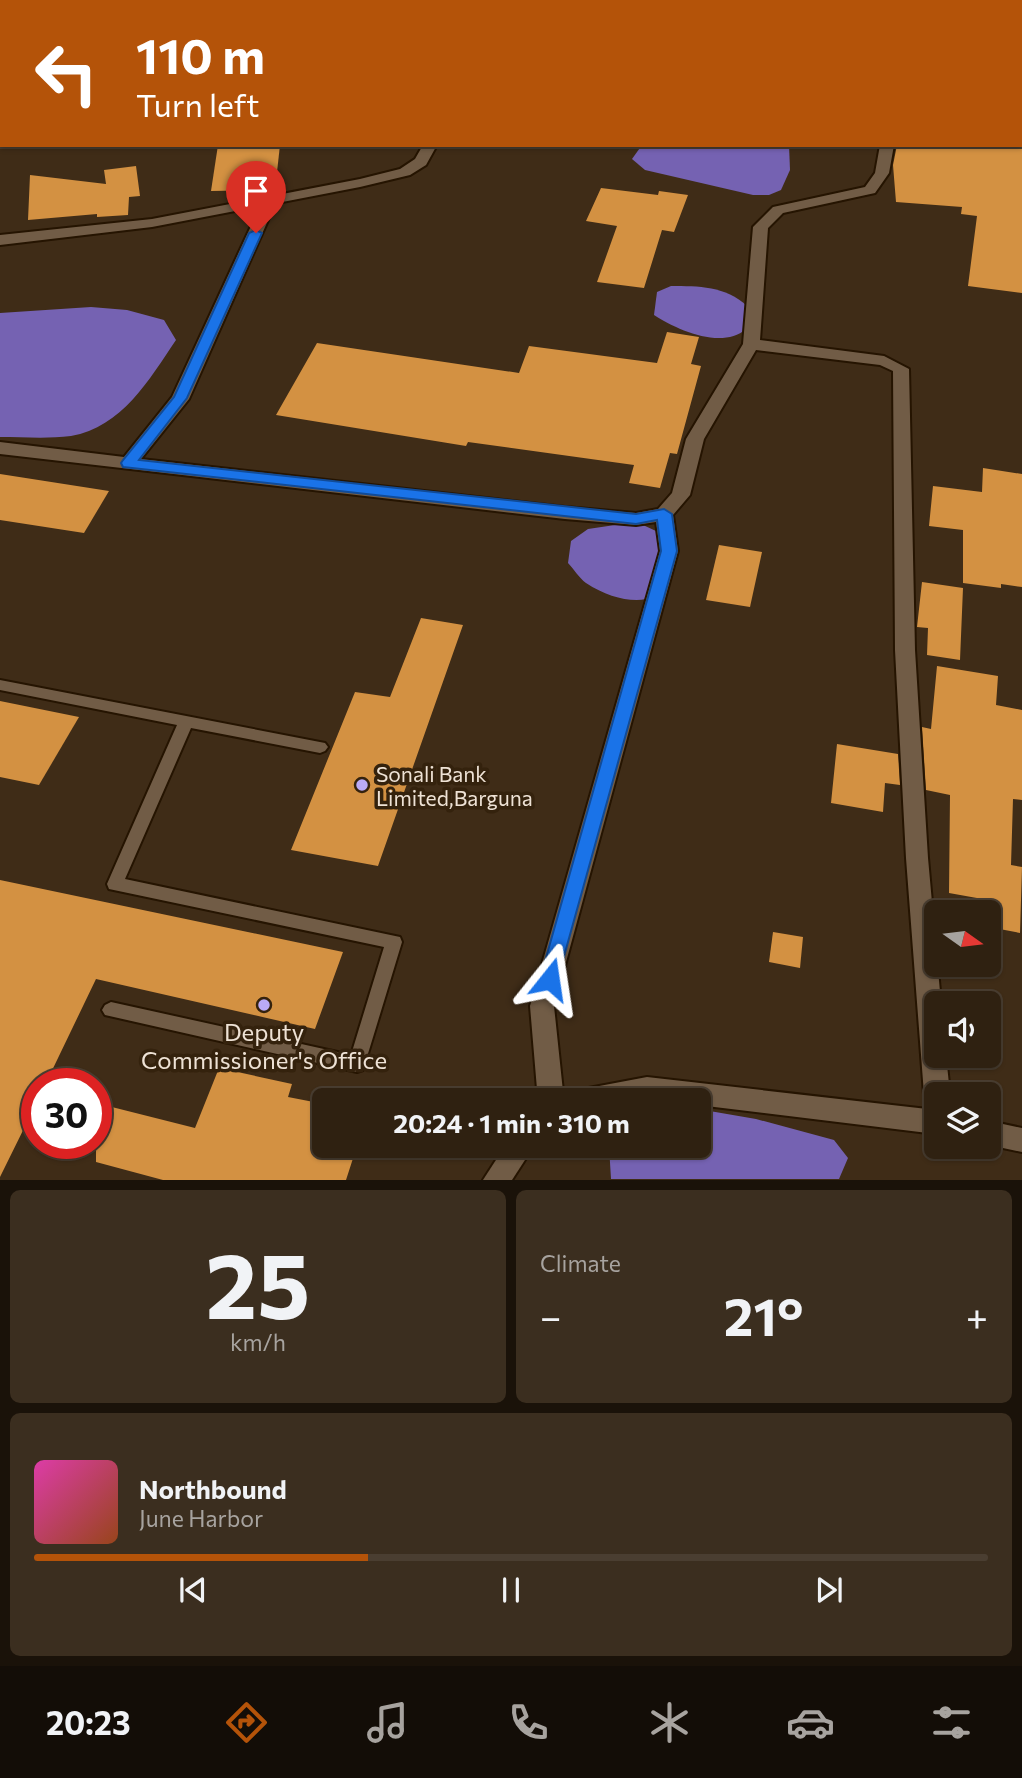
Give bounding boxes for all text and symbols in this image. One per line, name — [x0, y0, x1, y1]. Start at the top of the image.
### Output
text: 110 m — [136, 24, 265, 84]
icon: left — [21, 28, 112, 119]
text: Turn left — [136, 84, 260, 124]
pin — [226, 161, 286, 233]
icon: arrive — [237, 172, 275, 210]
place label: Sonali Bank Limited,Barguna — [376, 761, 533, 810]
marker: Sonali Bank Limited,Barguna — [354, 777, 370, 793]
north arrow — [924, 900, 1001, 976]
map controls — [924, 900, 1001, 1159]
position arrow — [513, 942, 587, 1016]
button: sound — [924, 991, 1001, 1068]
marker: Deputy Commissioner's Office — [256, 997, 272, 1013]
place label: Deputy Commissioner's Office — [141, 1017, 387, 1074]
speed limit sign: 30 — [21, 1068, 112, 1159]
button: layers — [924, 1082, 1001, 1159]
text: 20:24 · 1 min · 310 m — [393, 1107, 630, 1138]
text: 25 — [206, 1226, 310, 1338]
text: Climate — [540, 1249, 621, 1277]
text: 21° — [724, 1283, 803, 1347]
text: − — [540, 1292, 562, 1339]
text: + — [966, 1292, 988, 1339]
text: km/h — [230, 1328, 286, 1356]
text: Northbound — [139, 1473, 287, 1504]
text: June Harbor — [139, 1504, 263, 1532]
icon: previous — [174, 1571, 212, 1609]
icon: pause — [492, 1571, 530, 1609]
icon: next — [810, 1571, 848, 1609]
icon: directions — [222, 1698, 271, 1747]
icon: music — [363, 1698, 412, 1747]
icon: phone — [504, 1698, 553, 1747]
icon: climate — [645, 1698, 694, 1747]
icon: car — [786, 1698, 835, 1747]
icon: filters — [927, 1698, 976, 1747]
text: 20:23 — [46, 1702, 131, 1742]

